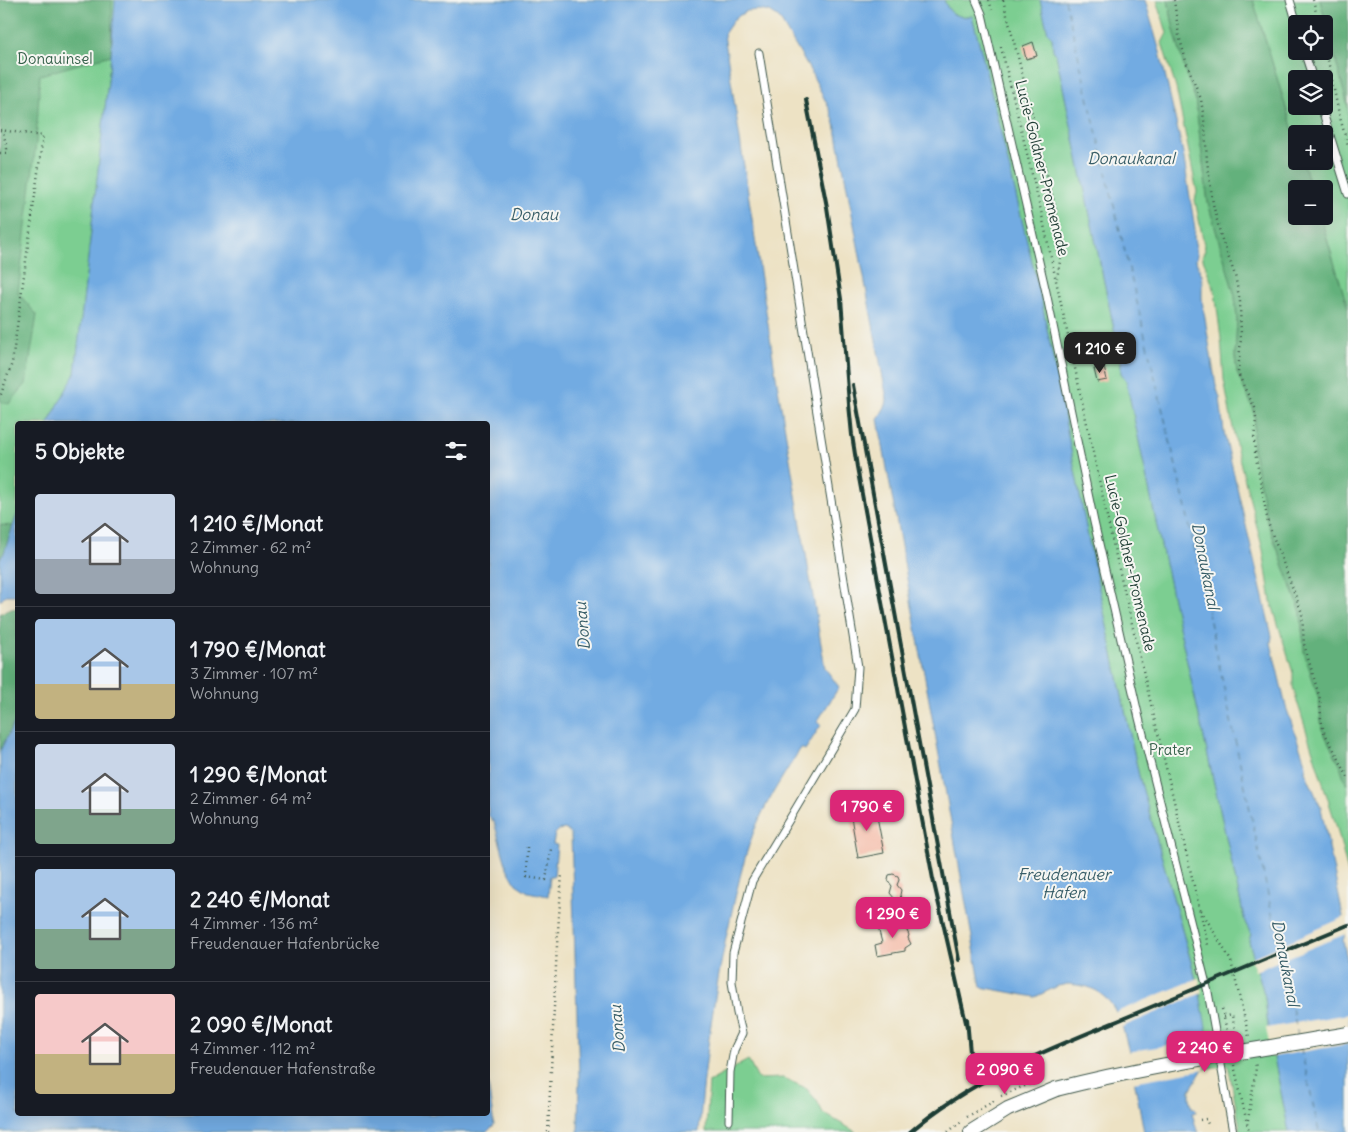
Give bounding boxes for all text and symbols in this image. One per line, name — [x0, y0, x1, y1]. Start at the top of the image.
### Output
map controls — [1288, 15, 1333, 225]
button: locate — [1288, 15, 1333, 60]
park label: Donauinsel — [17, 49, 93, 68]
button: layers — [1288, 70, 1333, 115]
street label: Lucie-Goldner-Promenade — [1011, 78, 1074, 258]
button: + — [1288, 125, 1333, 170]
water label: Donaukanal — [1087, 148, 1177, 168]
button: − — [1288, 180, 1333, 225]
water label: Donau — [510, 204, 560, 224]
pin: 1 210 € — [1054, 332, 1146, 374]
text: 1 210 € — [1075, 338, 1125, 358]
icon: filters — [442, 437, 470, 465]
text: 5 Objekte — [35, 438, 125, 465]
street label: Lucie-Goldner-Promenade — [1101, 473, 1160, 653]
text: 1 210 €/Monat — [190, 510, 323, 537]
icon: home — [75, 514, 135, 574]
water label: Donaukanal — [1188, 521, 1225, 613]
text: 2 Zimmer · 62 m² — [190, 537, 311, 557]
text: Wohnung — [190, 557, 259, 577]
water label: Donau — [570, 600, 594, 651]
text: 1 790 €/Monat — [190, 636, 326, 663]
icon: home — [75, 639, 135, 699]
text: 3 Zimmer · 107 m² — [190, 663, 318, 683]
text: Wohnung — [190, 683, 259, 703]
park label: Prater — [1149, 740, 1191, 759]
text: 1 290 €/Monat — [190, 761, 327, 788]
icon: home — [75, 764, 135, 824]
text: 2 Zimmer · 64 m² — [190, 788, 312, 808]
pin: 1 790 € — [821, 790, 913, 832]
text: 1 790 € — [841, 796, 893, 816]
text: Wohnung — [190, 808, 259, 828]
water label: Freudenauer Hafen — [1017, 864, 1113, 902]
text: 2 240 €/Monat — [190, 886, 330, 913]
icon: home — [75, 889, 135, 949]
pin: 1 290 € — [847, 896, 939, 939]
text: 1 290 € — [867, 903, 919, 923]
text: 4 Zimmer · 136 m² — [190, 913, 319, 933]
water label: Donaukanal — [1268, 918, 1305, 1010]
text: Freudenauer Hafenbrücke — [190, 933, 380, 953]
water label: Donau — [605, 1003, 629, 1054]
text: 2 090 €/Monat — [190, 1011, 332, 1038]
icon: home — [75, 1014, 135, 1074]
pin: 2 240 € — [1159, 1030, 1251, 1073]
text: 2 240 € — [1178, 1037, 1232, 1057]
text: 4 Zimmer · 112 m² — [190, 1038, 315, 1058]
pin: 2 090 € — [959, 1052, 1051, 1095]
text: Freudenauer Hafenstraße — [190, 1058, 376, 1078]
text: 2 090 € — [977, 1059, 1033, 1079]

